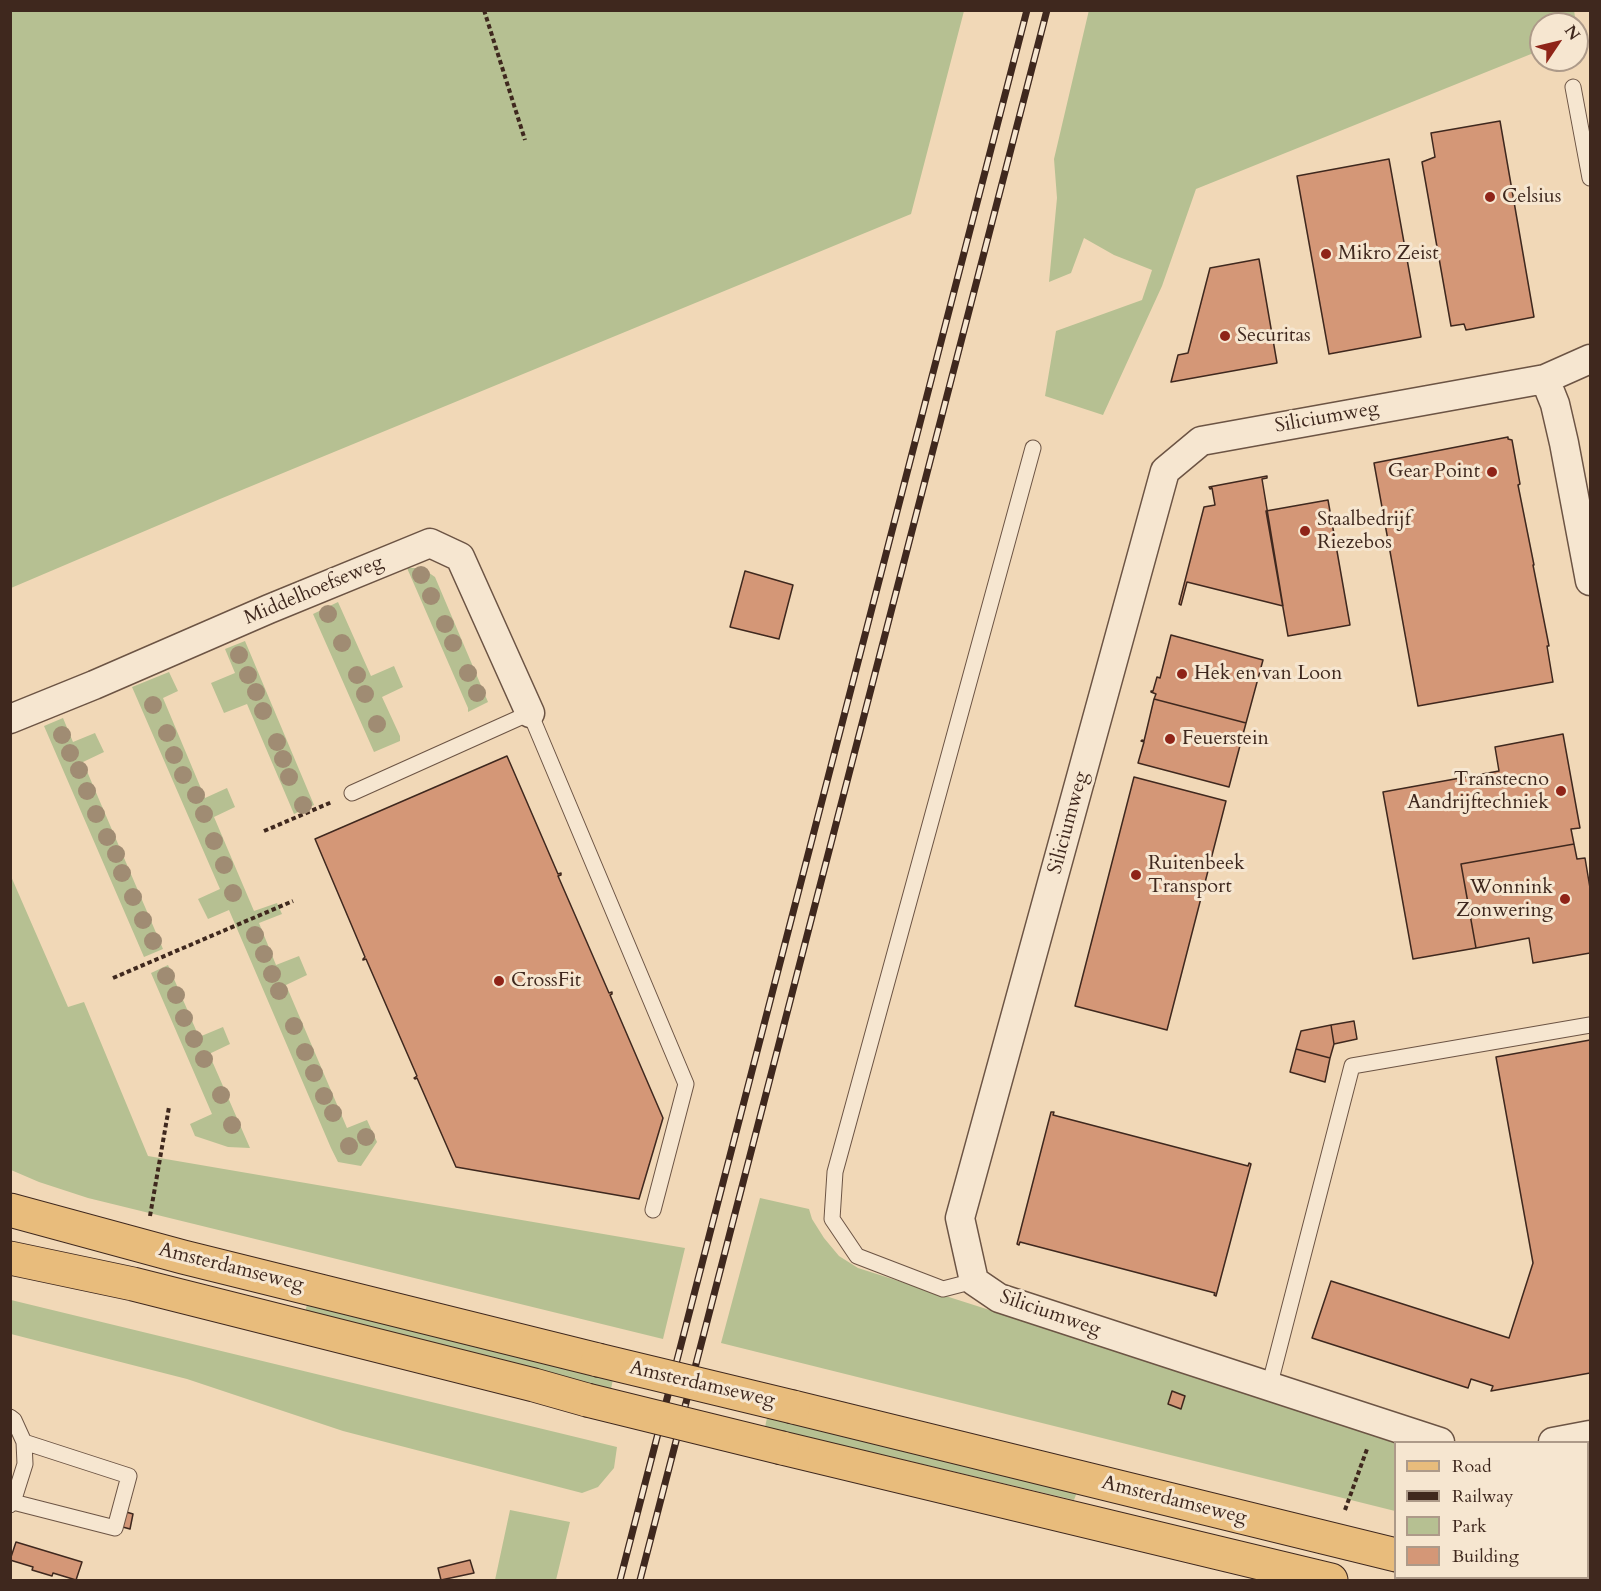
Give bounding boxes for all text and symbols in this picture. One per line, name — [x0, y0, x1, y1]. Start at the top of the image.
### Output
north arrow — [1529, 12, 1589, 72]
text: N — [1559, 21, 1585, 45]
place label: Celsius — [1502, 185, 1561, 209]
marker: Celsius — [1483, 190, 1497, 204]
place label: Mikro Zeist — [1338, 242, 1439, 266]
marker: Mikro Zeist — [1319, 247, 1333, 261]
place label: Securitas — [1237, 324, 1311, 348]
marker: Securitas — [1218, 329, 1232, 343]
street label: Siliciumweg — [1273, 397, 1381, 439]
place label: Gear Point — [1388, 460, 1480, 484]
marker: Gear Point — [1485, 465, 1499, 479]
place label: Staalbedrijf Riezebos — [1317, 508, 1411, 555]
marker: Staalbedrijf Riezebos — [1298, 524, 1312, 538]
street label: Middelhoefseweg — [241, 551, 387, 631]
place label: Hek en van Loon — [1194, 662, 1342, 686]
marker: Hek en van Loon — [1175, 667, 1189, 681]
place label: Feuerstein — [1182, 727, 1269, 751]
marker: Feuerstein — [1163, 732, 1177, 746]
place label: Transtecno Aandrijftechniek — [1407, 768, 1549, 815]
street label: Siliciumweg — [1044, 769, 1094, 877]
marker: Transtecno Aandrijftechniek — [1554, 784, 1568, 798]
place label: Ruitenbeek Transport — [1148, 852, 1245, 899]
marker: Ruitenbeek Transport — [1129, 868, 1143, 882]
place label: Wonnink Zonwering — [1456, 876, 1553, 923]
marker: Wonnink Zonwering — [1558, 892, 1572, 906]
place label: CrossFit — [511, 969, 581, 993]
marker: CrossFit — [492, 974, 506, 988]
street label: Amsterdamseweg — [156, 1238, 306, 1298]
street label: Siliciumweg — [996, 1286, 1104, 1342]
street label: Amsterdamseweg — [627, 1357, 777, 1413]
legend — [1394, 1441, 1589, 1579]
text: Road — [1452, 1454, 1492, 1479]
street label: Amsterdamseweg — [1099, 1471, 1249, 1531]
text: Railway — [1452, 1484, 1514, 1509]
text: Park — [1452, 1514, 1487, 1539]
text: Building — [1452, 1544, 1519, 1569]

